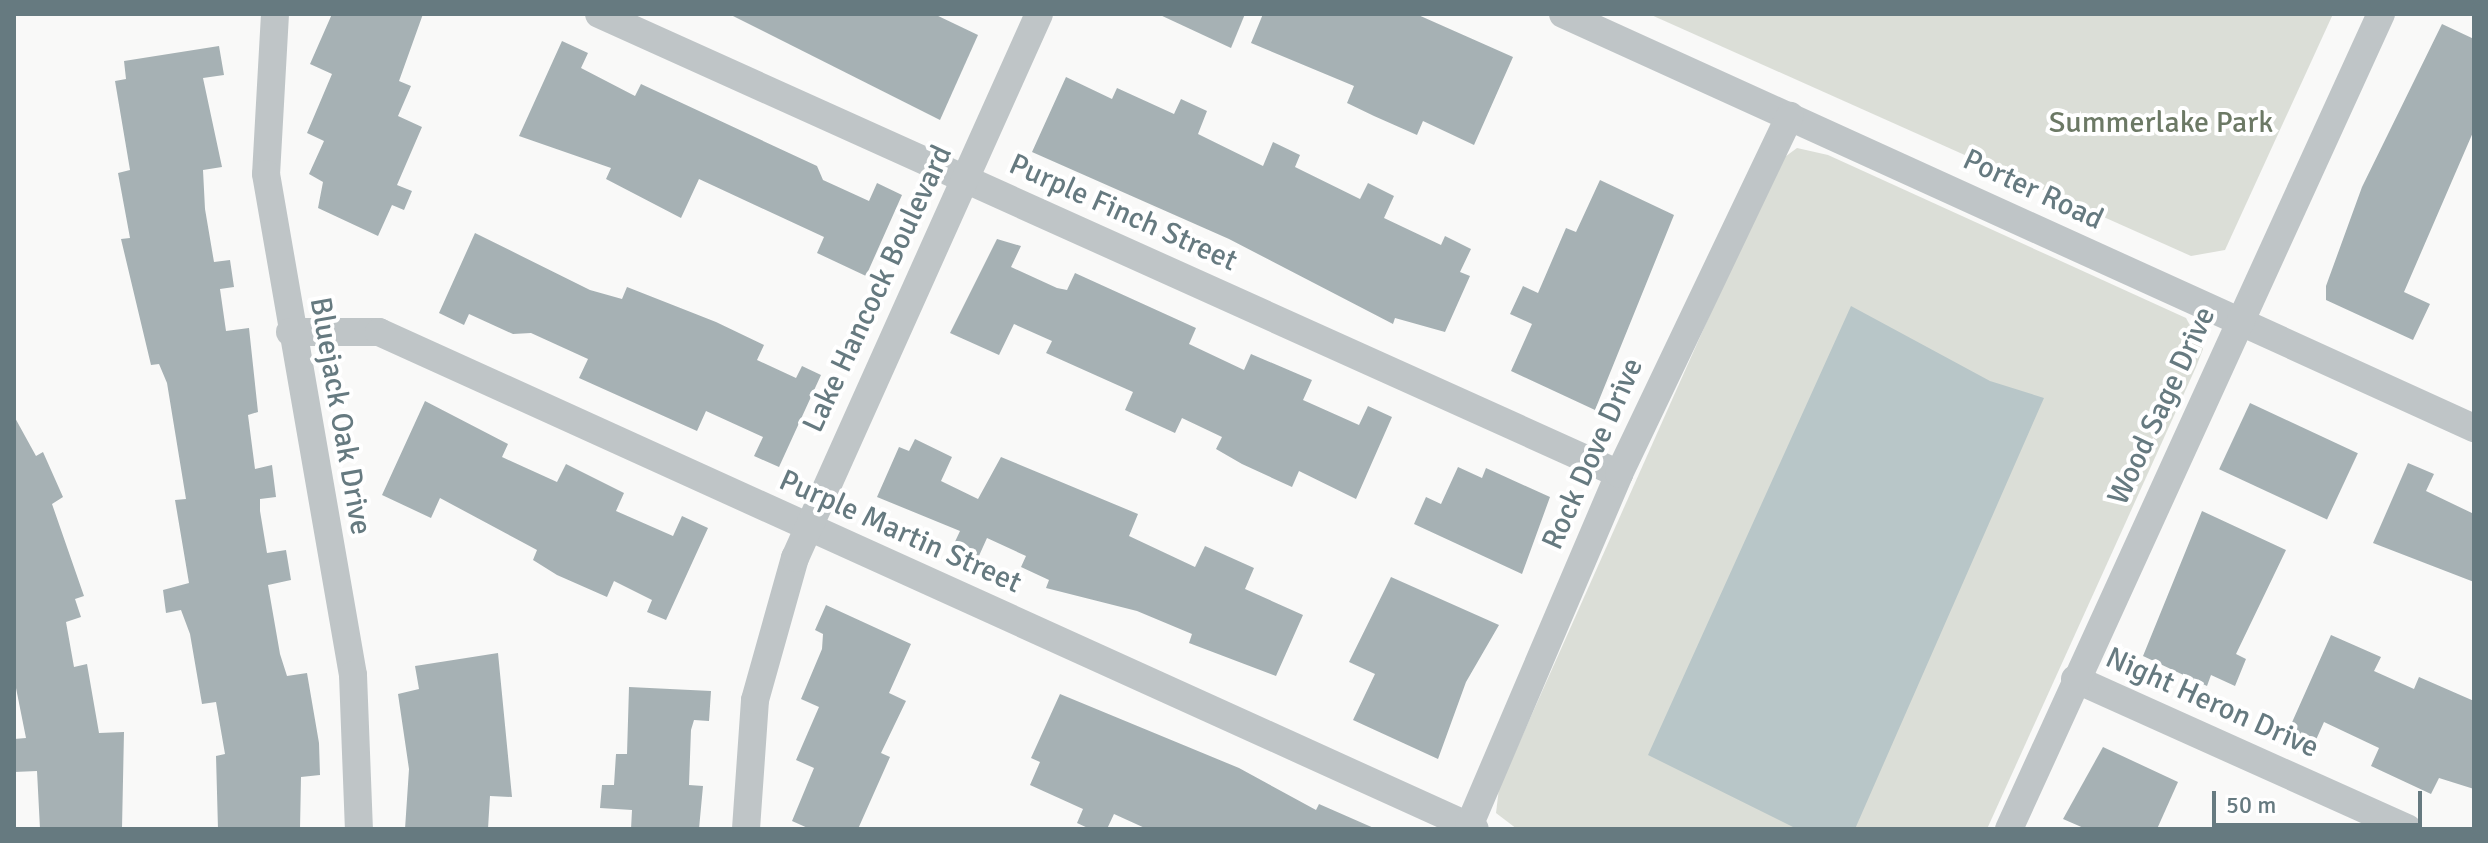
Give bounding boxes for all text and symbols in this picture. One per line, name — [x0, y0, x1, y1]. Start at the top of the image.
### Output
park label: Summerlake Park — [2049, 105, 2273, 141]
street label: Lake Hancock Boulevard — [796, 140, 960, 438]
street label: Porter Road — [1957, 142, 2109, 238]
street label: Purple Finch Street — [1004, 147, 1242, 279]
street label: Bluejack Oak Drive — [301, 294, 379, 538]
street label: Wood Sage Drive — [2100, 301, 2224, 511]
street label: Rock Dove Drive — [1535, 353, 1651, 555]
street label: Purple Martin Street — [773, 462, 1027, 602]
street label: Night Heron Drive — [2100, 640, 2324, 766]
scale bar — [2216, 775, 2426, 825]
text: 50 m — [2226, 790, 2276, 820]

